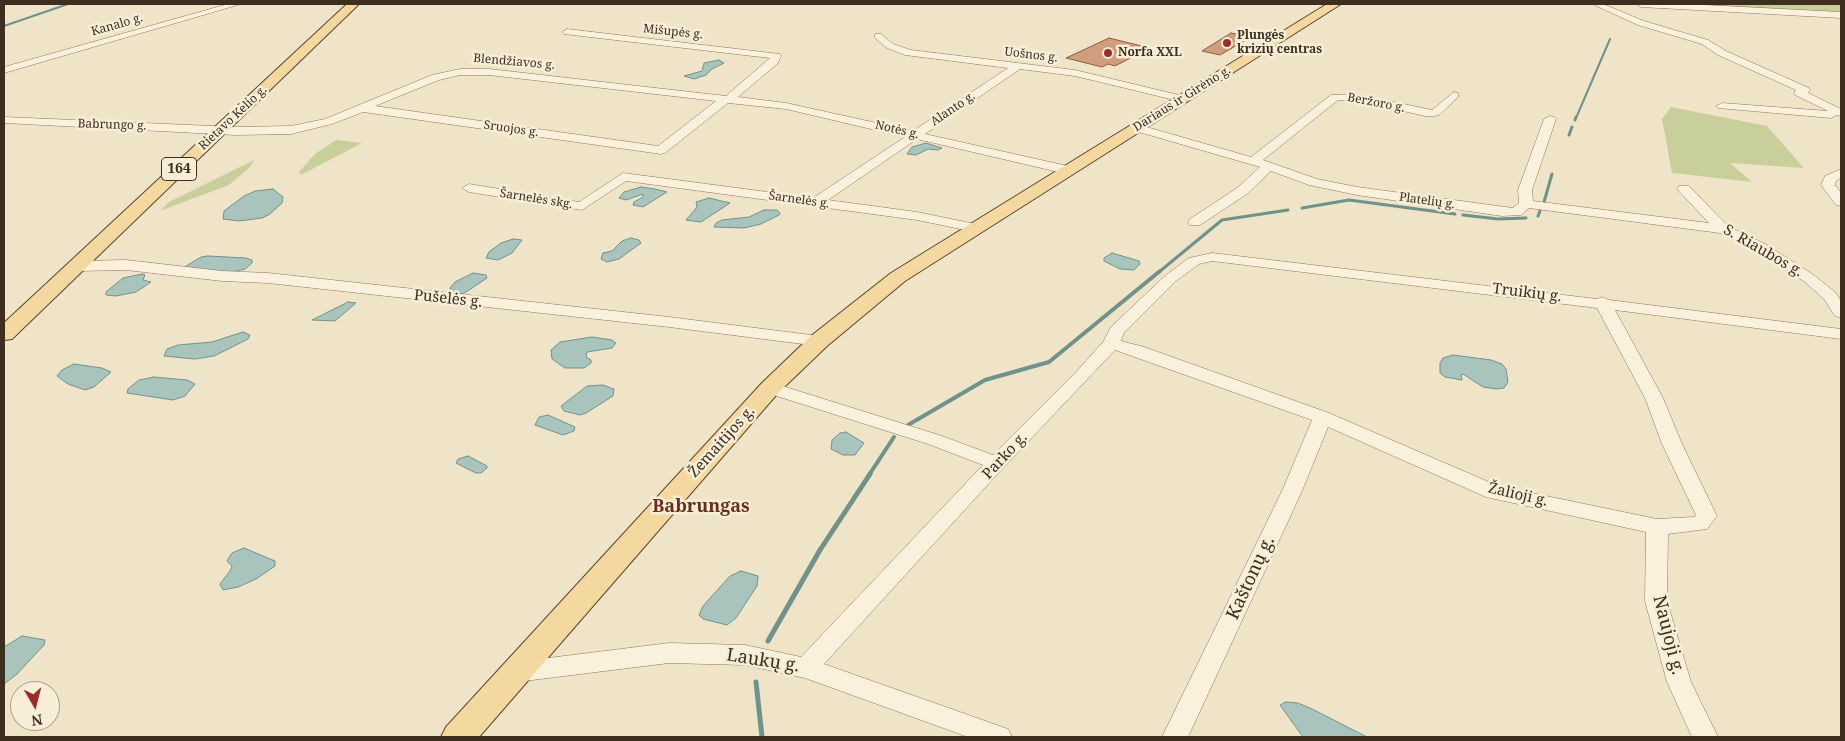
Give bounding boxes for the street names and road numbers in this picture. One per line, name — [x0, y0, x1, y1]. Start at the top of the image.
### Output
street label: Kanalo g. — [90, 11, 144, 39]
street label: Mišupės g. — [642, 22, 704, 42]
street label: Uošnos g. — [1004, 45, 1058, 65]
street label: Blendžiavos g. — [473, 51, 555, 73]
street label: Dariaus ir Girėno g. — [1131, 63, 1233, 135]
street label: Rietavo Kelio g. — [196, 83, 270, 153]
street label: Alanto g. — [928, 89, 978, 129]
street label: Beržoro g. — [1346, 90, 1406, 116]
street label: Babrungo g. — [77, 117, 147, 133]
street label: Sruojos g. — [483, 118, 539, 140]
street label: Notės g. — [874, 118, 920, 142]
road number: 164 — [162, 157, 196, 180]
street label: Šarnelės skg. — [499, 186, 573, 212]
street label: Šarnelės g. — [768, 189, 830, 211]
street label: Platelių g. — [1398, 190, 1456, 212]
street label: S. Riaubos g. — [1720, 221, 1806, 281]
street label: Truikių g. — [1491, 280, 1563, 306]
street label: Pušelės g. — [413, 286, 483, 312]
street label: Žemaitijos g. — [685, 403, 759, 481]
street label: Parko g. — [979, 429, 1031, 483]
street label: Žalioji g. — [1487, 479, 1549, 511]
street label: Kaštonų g. — [1222, 533, 1280, 623]
street label: Naujoji g. — [1648, 593, 1688, 677]
street label: Laukų g. — [725, 645, 801, 677]

